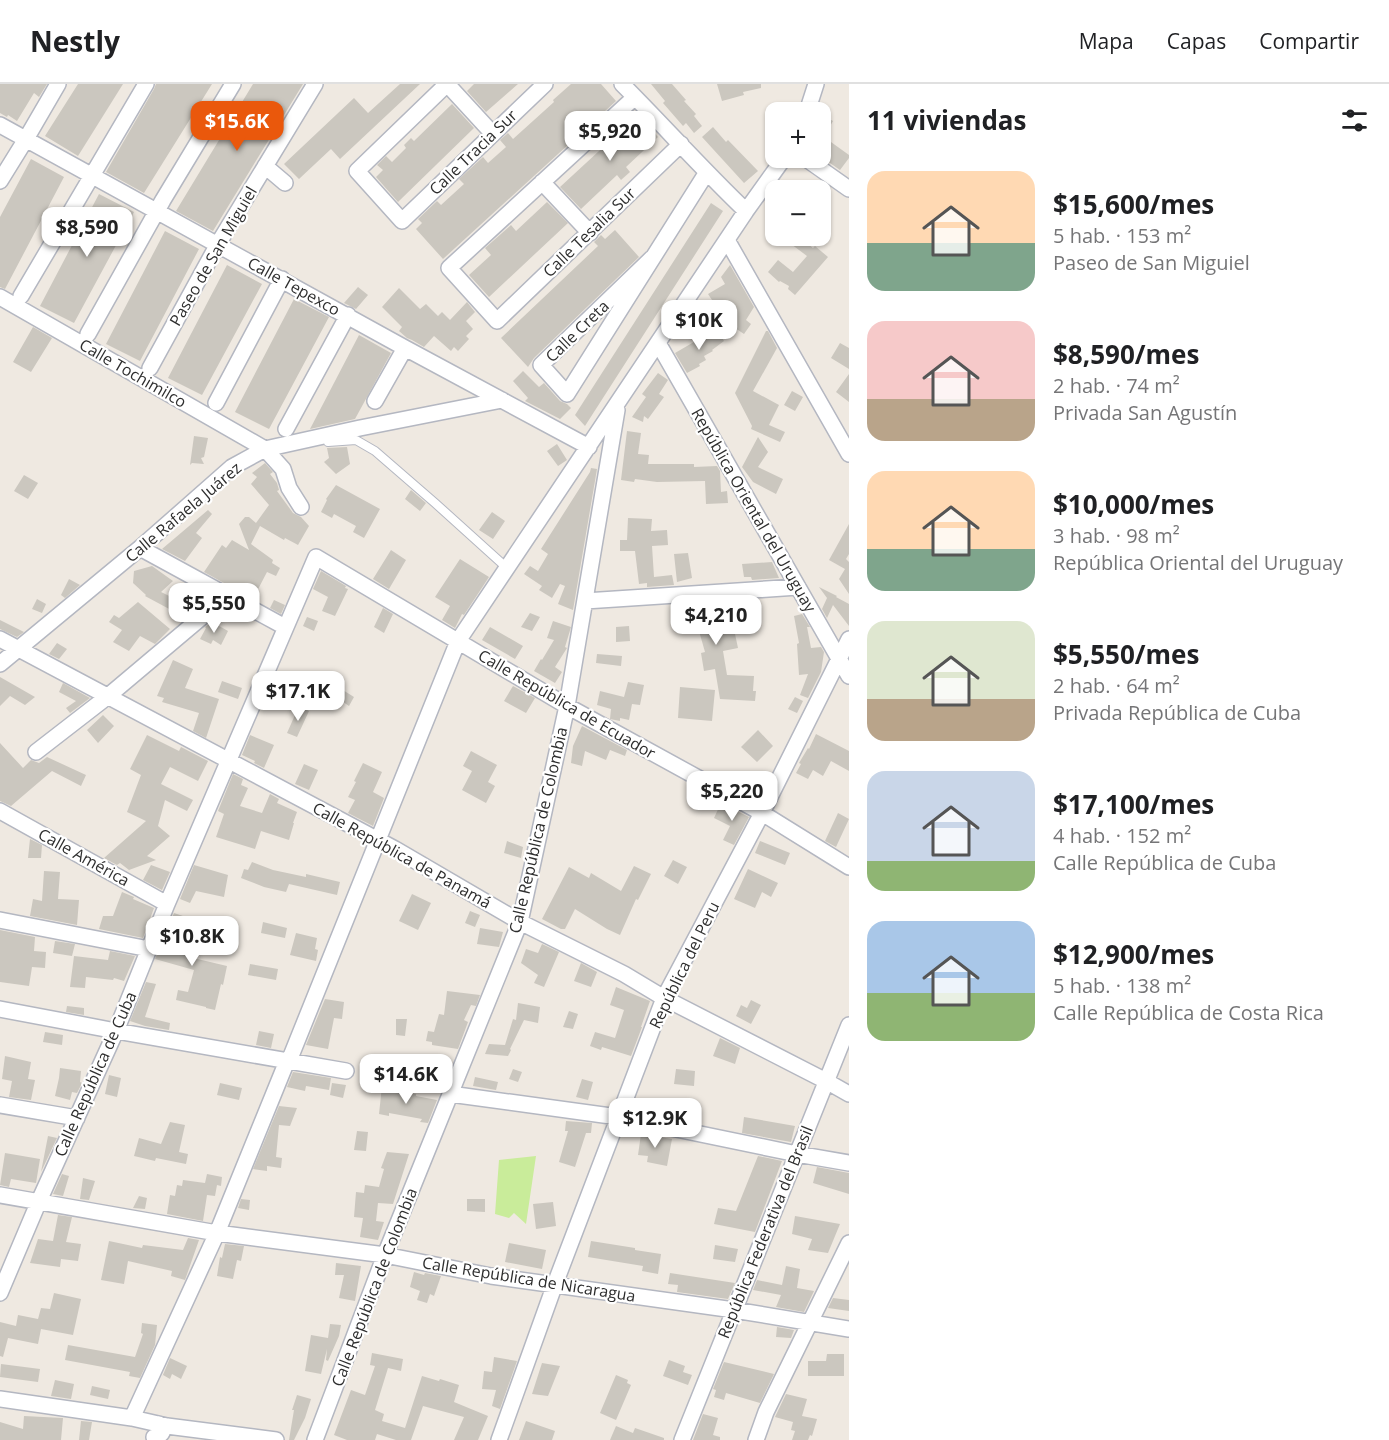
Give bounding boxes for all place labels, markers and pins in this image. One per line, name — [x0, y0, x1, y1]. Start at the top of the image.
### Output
pin: $15.6K — [188, 101, 286, 152]
pin: $5,920 — [561, 111, 659, 162]
pin: $8,590 — [38, 207, 136, 258]
pin: $10K — [663, 300, 735, 351]
pin: $5,550 — [165, 583, 263, 634]
pin: $4,210 — [667, 595, 765, 646]
pin: $17.1K — [249, 671, 347, 722]
pin: $5,220 — [683, 771, 781, 822]
pin: $10.8K — [143, 916, 241, 967]
pin: $14.6K — [357, 1054, 455, 1105]
pin: $12.9K — [606, 1098, 704, 1149]

